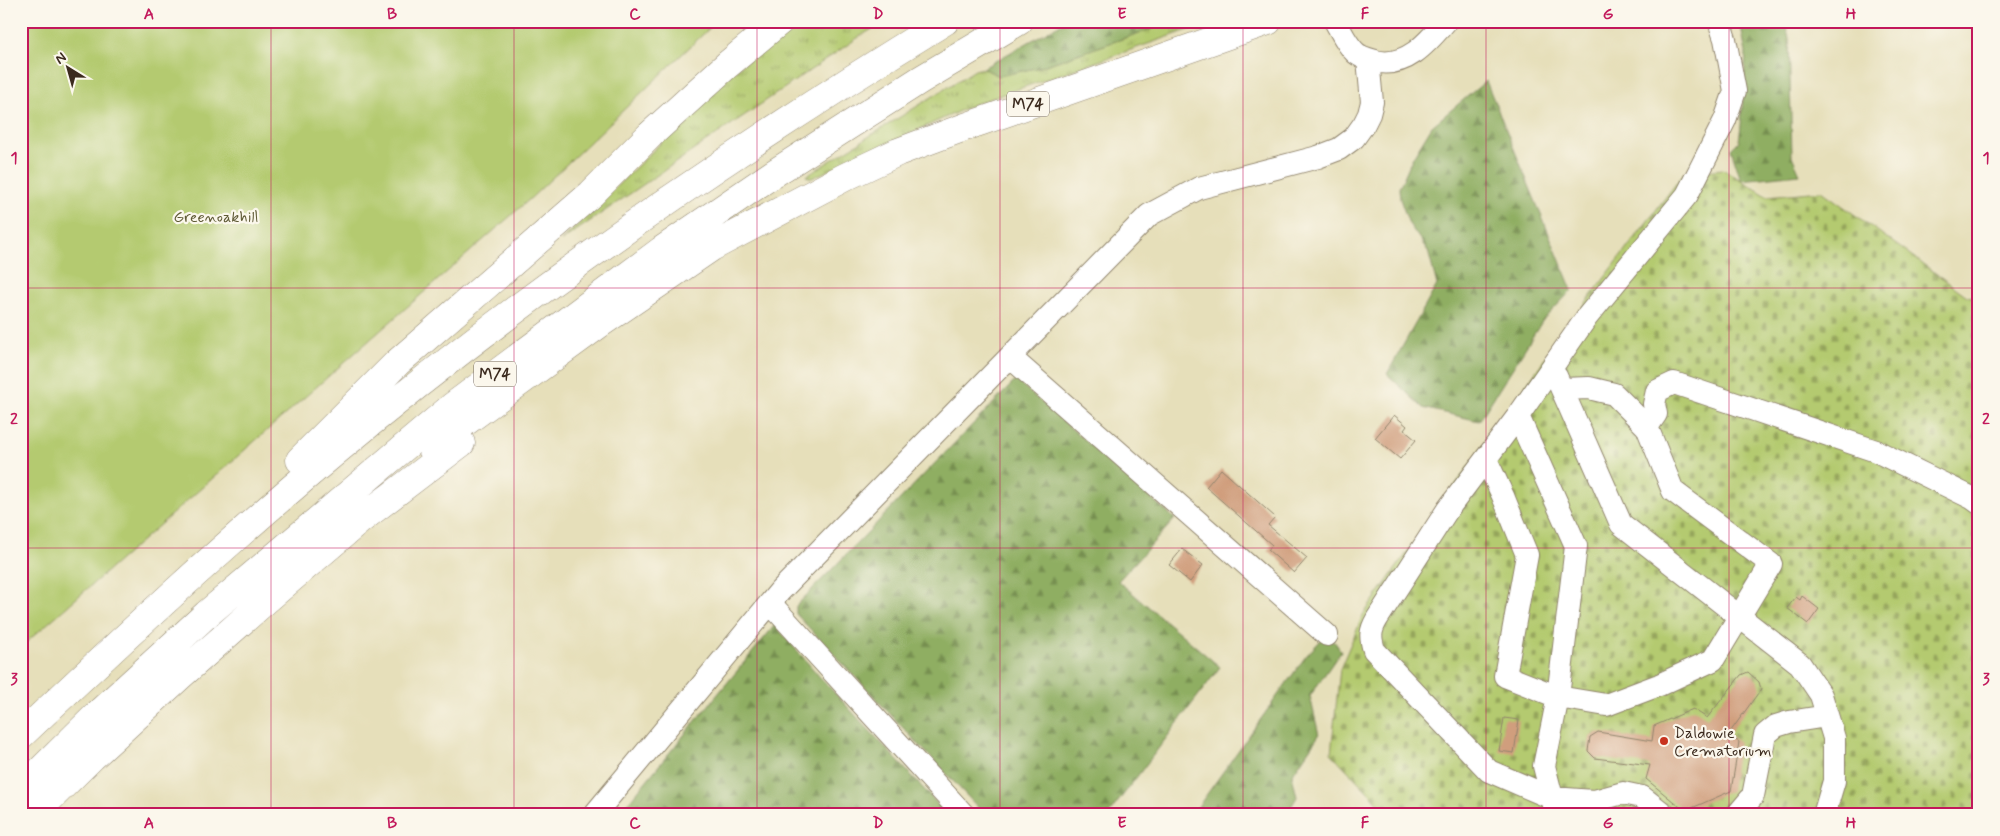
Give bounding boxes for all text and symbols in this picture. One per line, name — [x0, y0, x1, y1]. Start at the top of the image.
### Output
text: A — [144, 4, 154, 25]
text: B — [387, 4, 397, 25]
text: C — [629, 4, 641, 25]
text: D — [872, 4, 884, 25]
text: E — [1117, 4, 1127, 25]
text: F — [1361, 4, 1370, 25]
text: G — [1603, 4, 1614, 25]
text: H — [1846, 4, 1857, 25]
north arrow — [42, 42, 92, 92]
text: N — [52, 48, 70, 68]
road number: M74 — [1007, 92, 1049, 116]
text: 1 — [10, 148, 18, 169]
text: 1 — [1982, 148, 1990, 169]
park label: Greenoakhill — [173, 207, 259, 228]
road number: M74 — [474, 362, 516, 386]
text: 2 — [10, 409, 18, 430]
text: 2 — [1982, 409, 1990, 430]
text: 3 — [10, 669, 18, 690]
text: 3 — [1982, 669, 1990, 690]
place label: Daldowie Crematorium — [1674, 723, 1772, 762]
marker: Daldowie Crematorium — [1658, 735, 1670, 747]
text: A — [144, 813, 154, 834]
text: B — [387, 813, 397, 834]
text: C — [629, 813, 641, 834]
text: D — [872, 813, 884, 834]
text: E — [1117, 813, 1127, 834]
text: F — [1361, 813, 1370, 834]
text: G — [1603, 813, 1614, 834]
text: H — [1846, 813, 1857, 834]

